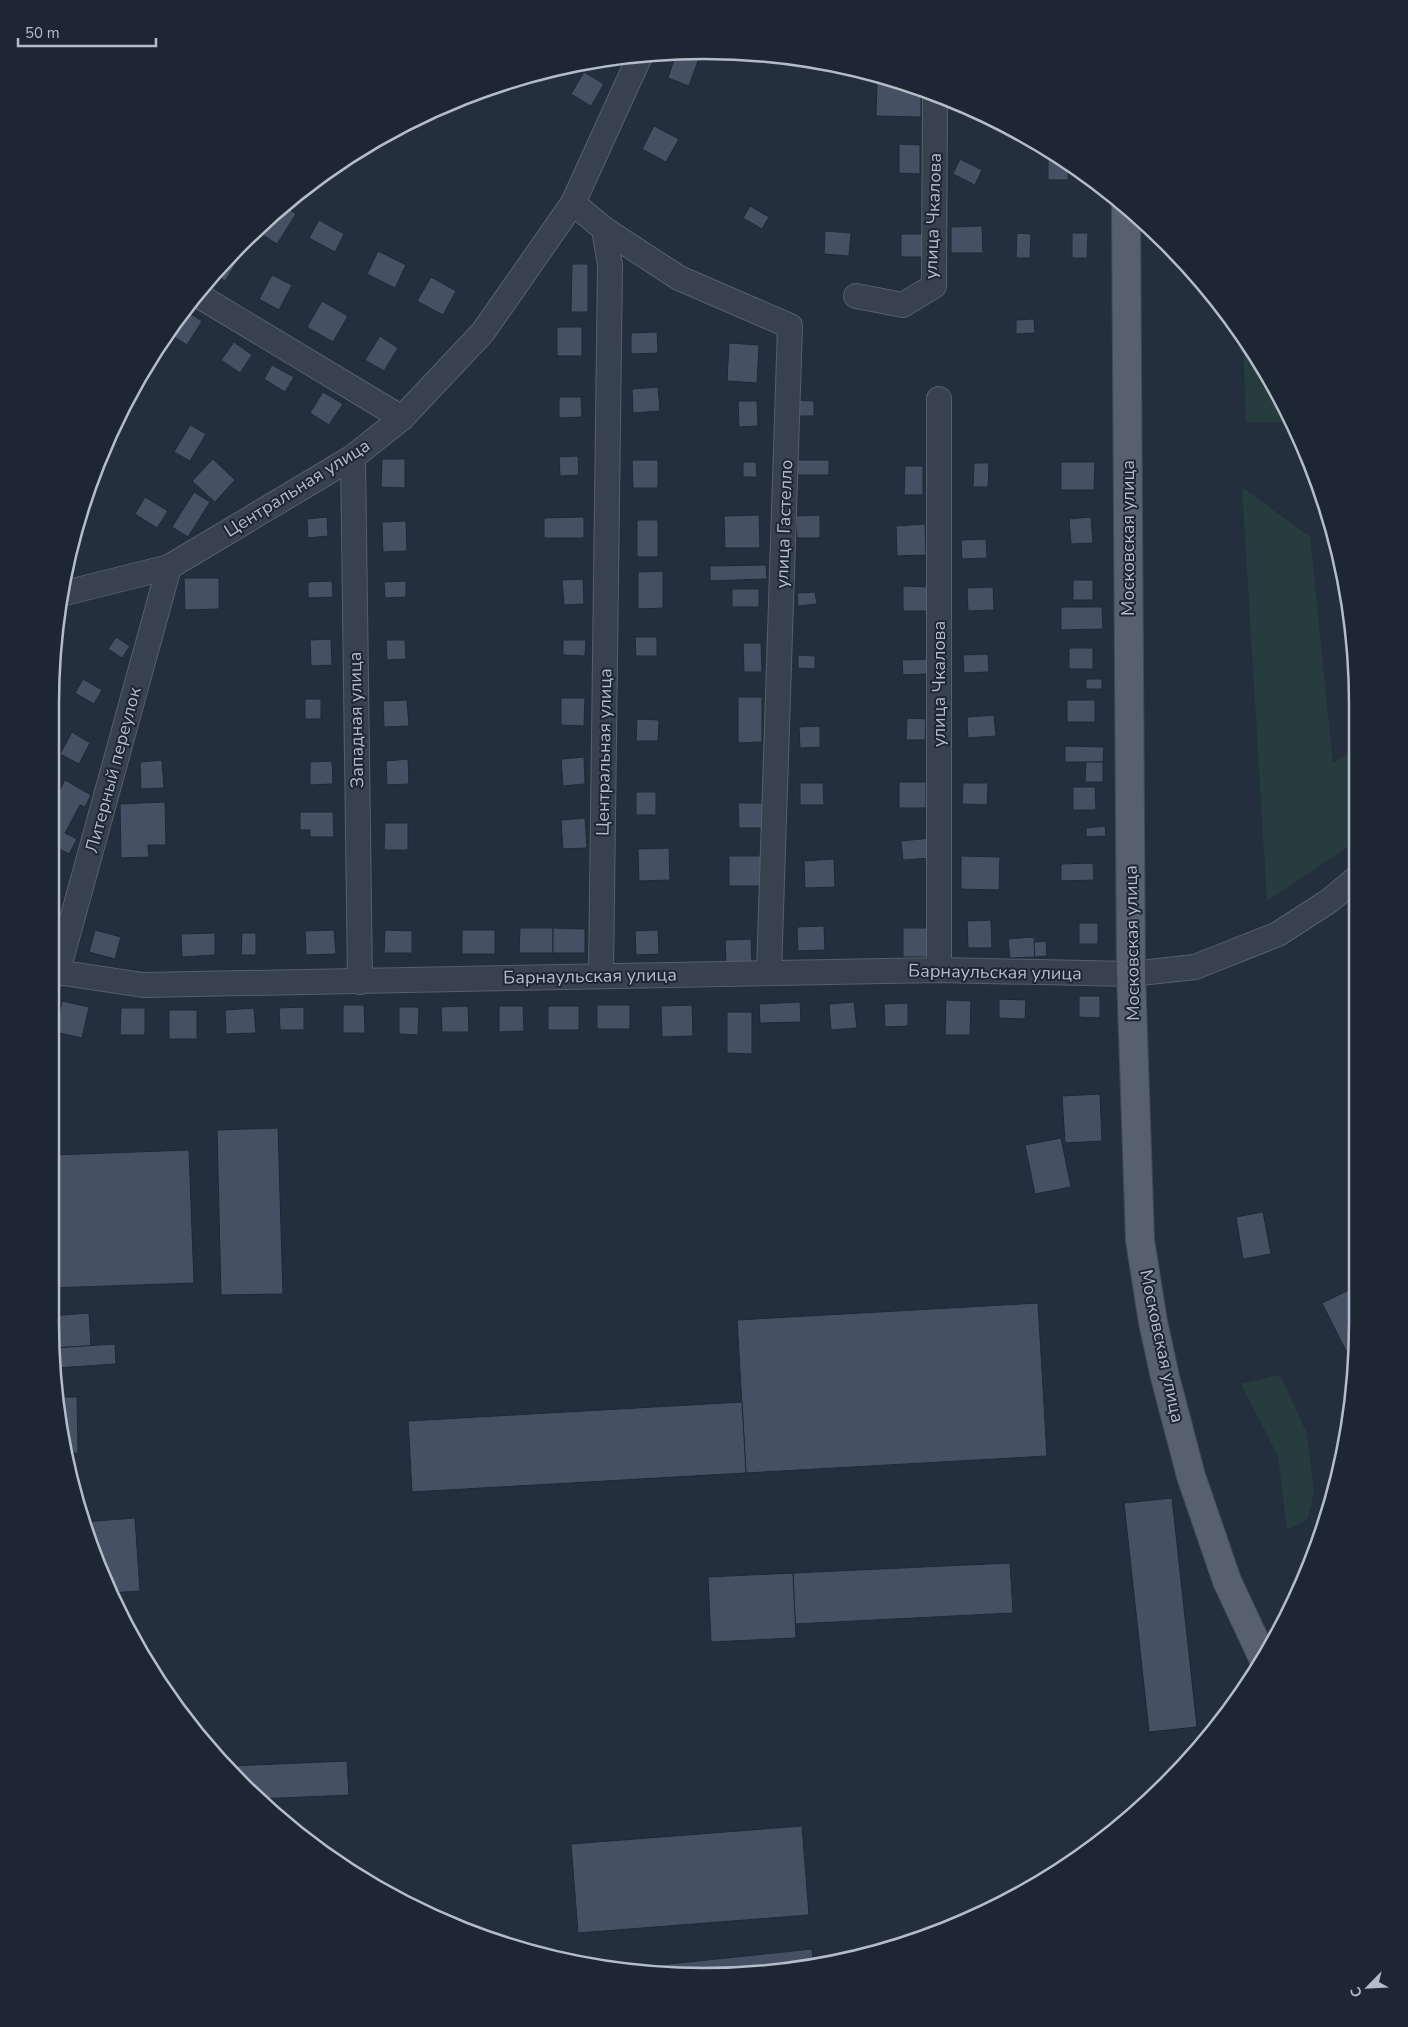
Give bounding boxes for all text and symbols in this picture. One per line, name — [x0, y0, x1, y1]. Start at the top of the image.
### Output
scale bar — [18, 15, 155, 47]
text: 50 m — [25, 23, 60, 43]
street label: улица Чкалова — [919, 153, 947, 279]
street label: Центральная улица — [220, 433, 374, 543]
street label: улица Гастелло — [770, 459, 798, 589]
street label: Московская улица — [1116, 460, 1140, 616]
street label: улица Чкалова — [927, 621, 951, 747]
street label: Западная улица — [343, 651, 369, 789]
street label: Центральная улица — [591, 668, 617, 836]
street label: Литерный переулок — [79, 684, 147, 855]
street label: Московская улица — [1119, 865, 1145, 1021]
street label: Барнаульская улица — [908, 958, 1082, 986]
street label: Барнаульская улица — [503, 962, 677, 990]
street label: Московская улица — [1134, 1267, 1190, 1425]
north arrow — [1343, 1962, 1393, 2012]
text: С — [1346, 1983, 1367, 2000]

